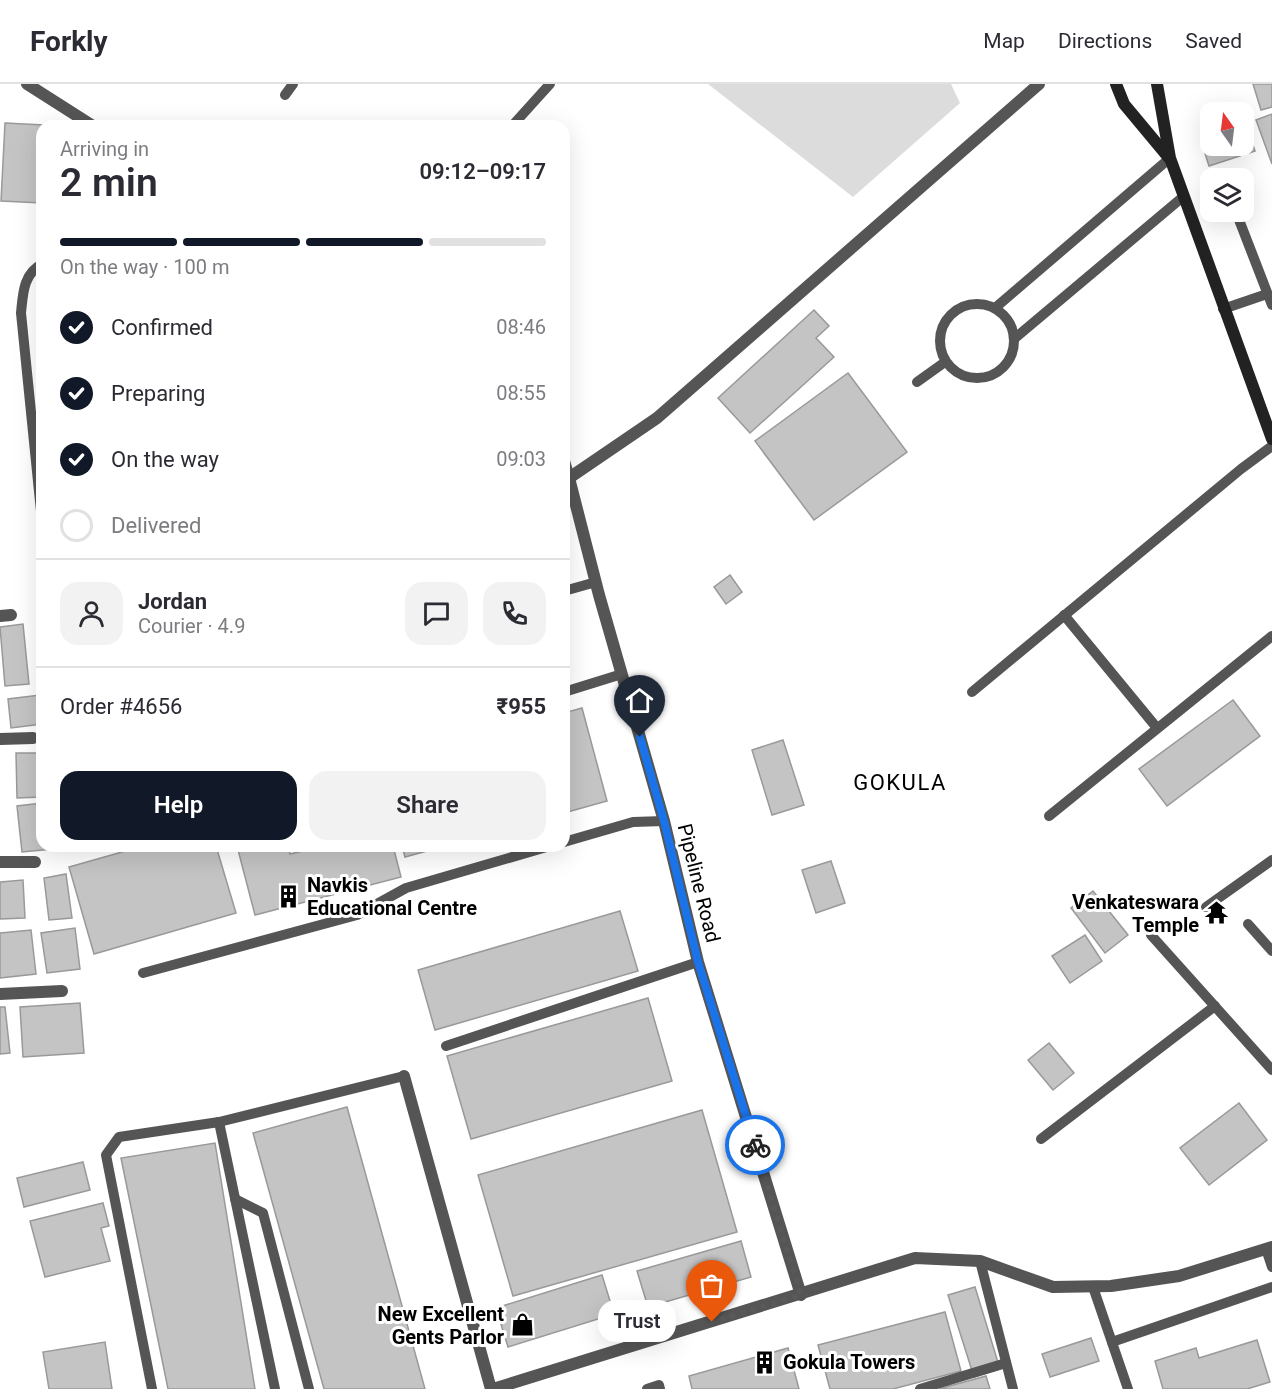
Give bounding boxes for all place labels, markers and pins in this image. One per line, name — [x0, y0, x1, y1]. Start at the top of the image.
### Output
pin — [614, 675, 665, 737]
place label: Navkis Educational Centre — [307, 873, 477, 920]
building icon: Navkis Educational Centre — [276, 883, 302, 909]
place label: Venkateswara Temple — [1072, 890, 1199, 937]
temple icon: Venkateswara Temple — [1204, 900, 1230, 926]
pin — [686, 1260, 737, 1322]
callout: Trust — [598, 1301, 676, 1343]
place label: New Excellent Gents Parlor — [378, 1302, 505, 1349]
shop icon: New Excellent Gents Parlor — [509, 1312, 535, 1338]
building icon: Gokula Towers — [752, 1349, 778, 1375]
place label: Gokula Towers — [783, 1350, 915, 1374]

